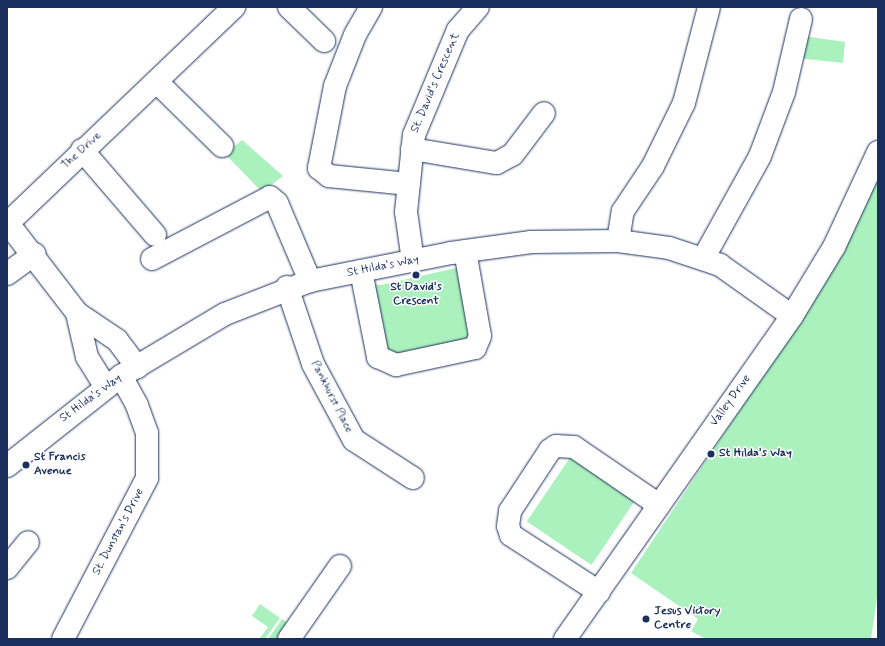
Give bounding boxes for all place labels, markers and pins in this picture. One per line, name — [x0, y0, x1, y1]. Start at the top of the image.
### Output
marker: St David's Crescent — [411, 270, 421, 280]
place label: St David's Crescent — [390, 281, 442, 309]
place label: St Hilda's Way — [719, 447, 793, 461]
marker: St Hilda's Way — [706, 449, 716, 459]
place label: St Francis Avenue — [34, 451, 88, 479]
marker: St Francis Avenue — [21, 460, 31, 470]
place label: Jesus Victory Centre — [654, 605, 720, 633]
marker: Jesus Victory Centre — [641, 614, 651, 624]

